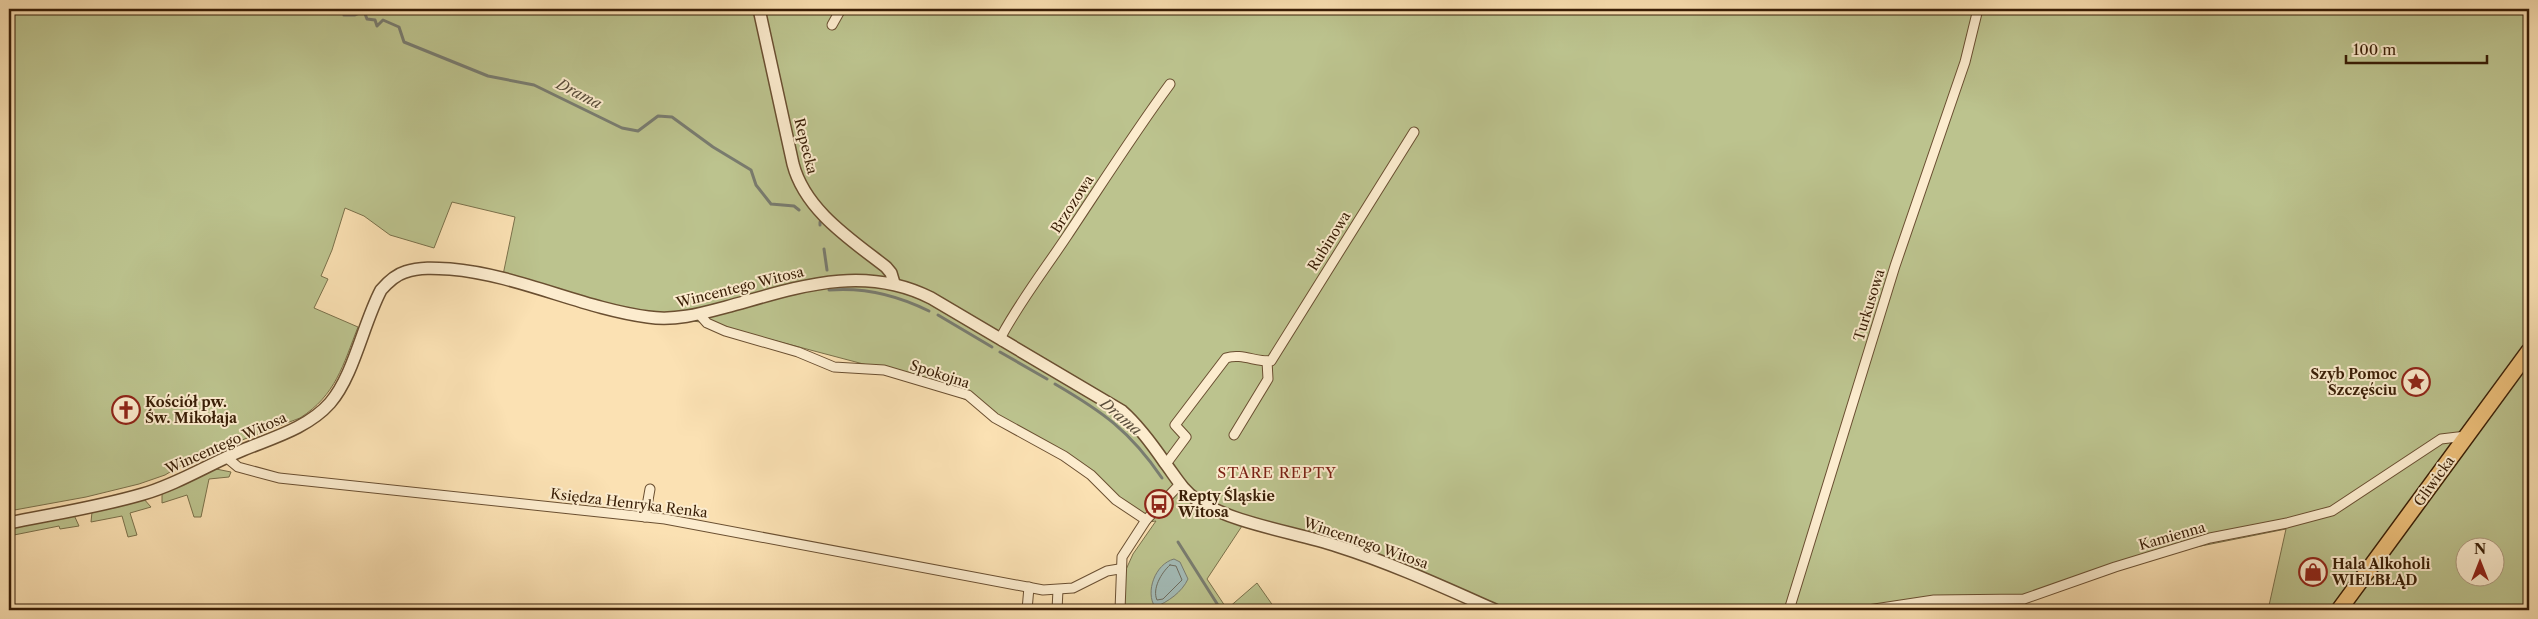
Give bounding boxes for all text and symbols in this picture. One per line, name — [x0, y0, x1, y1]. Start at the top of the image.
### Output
scale bar — [2346, 32, 2487, 64]
text: 100 m — [2353, 40, 2396, 59]
water label: Drama — [553, 74, 605, 113]
street label: Repecka — [790, 116, 822, 176]
street label: Brzozowa — [1047, 171, 1098, 236]
street label: Rubinowa — [1304, 207, 1355, 274]
street label: Wincentego Witosa — [673, 262, 806, 312]
street label: Turkusowa — [1850, 266, 1889, 343]
street label: Spokojna — [908, 356, 973, 392]
place label: Szyb Pomoc Szczęściu — [2310, 365, 2397, 399]
place icon: Szyb Pomoc Szczęściu — [2401, 367, 2431, 397]
place label: Kościół pw. Św. Mikołaja — [145, 393, 238, 427]
water label: Drama — [1096, 393, 1146, 439]
church icon: Kościół pw. Św. Mikołaja — [111, 395, 141, 425]
street label: Wincentego Witosa — [162, 408, 290, 478]
street label: Gliwicka — [2410, 452, 2459, 510]
district label: STARE REPTY — [1217, 463, 1337, 482]
street label: Księdza Henryka Renka — [549, 484, 709, 522]
place label: Repty Śląskie Witosa — [1177, 486, 1275, 521]
bus stop icon: Repty Śląskie Witosa — [1144, 489, 1174, 519]
street label: Wincentego Witosa — [1300, 513, 1431, 573]
street label: Kamienna — [2137, 518, 2208, 554]
north arrow — [2456, 536, 2506, 586]
text: N — [2474, 540, 2486, 558]
place label: Hala Alkoholi WIELBŁĄD — [2331, 555, 2431, 589]
shop icon: Hala Alkoholi WIELBŁĄD — [2298, 557, 2328, 587]

